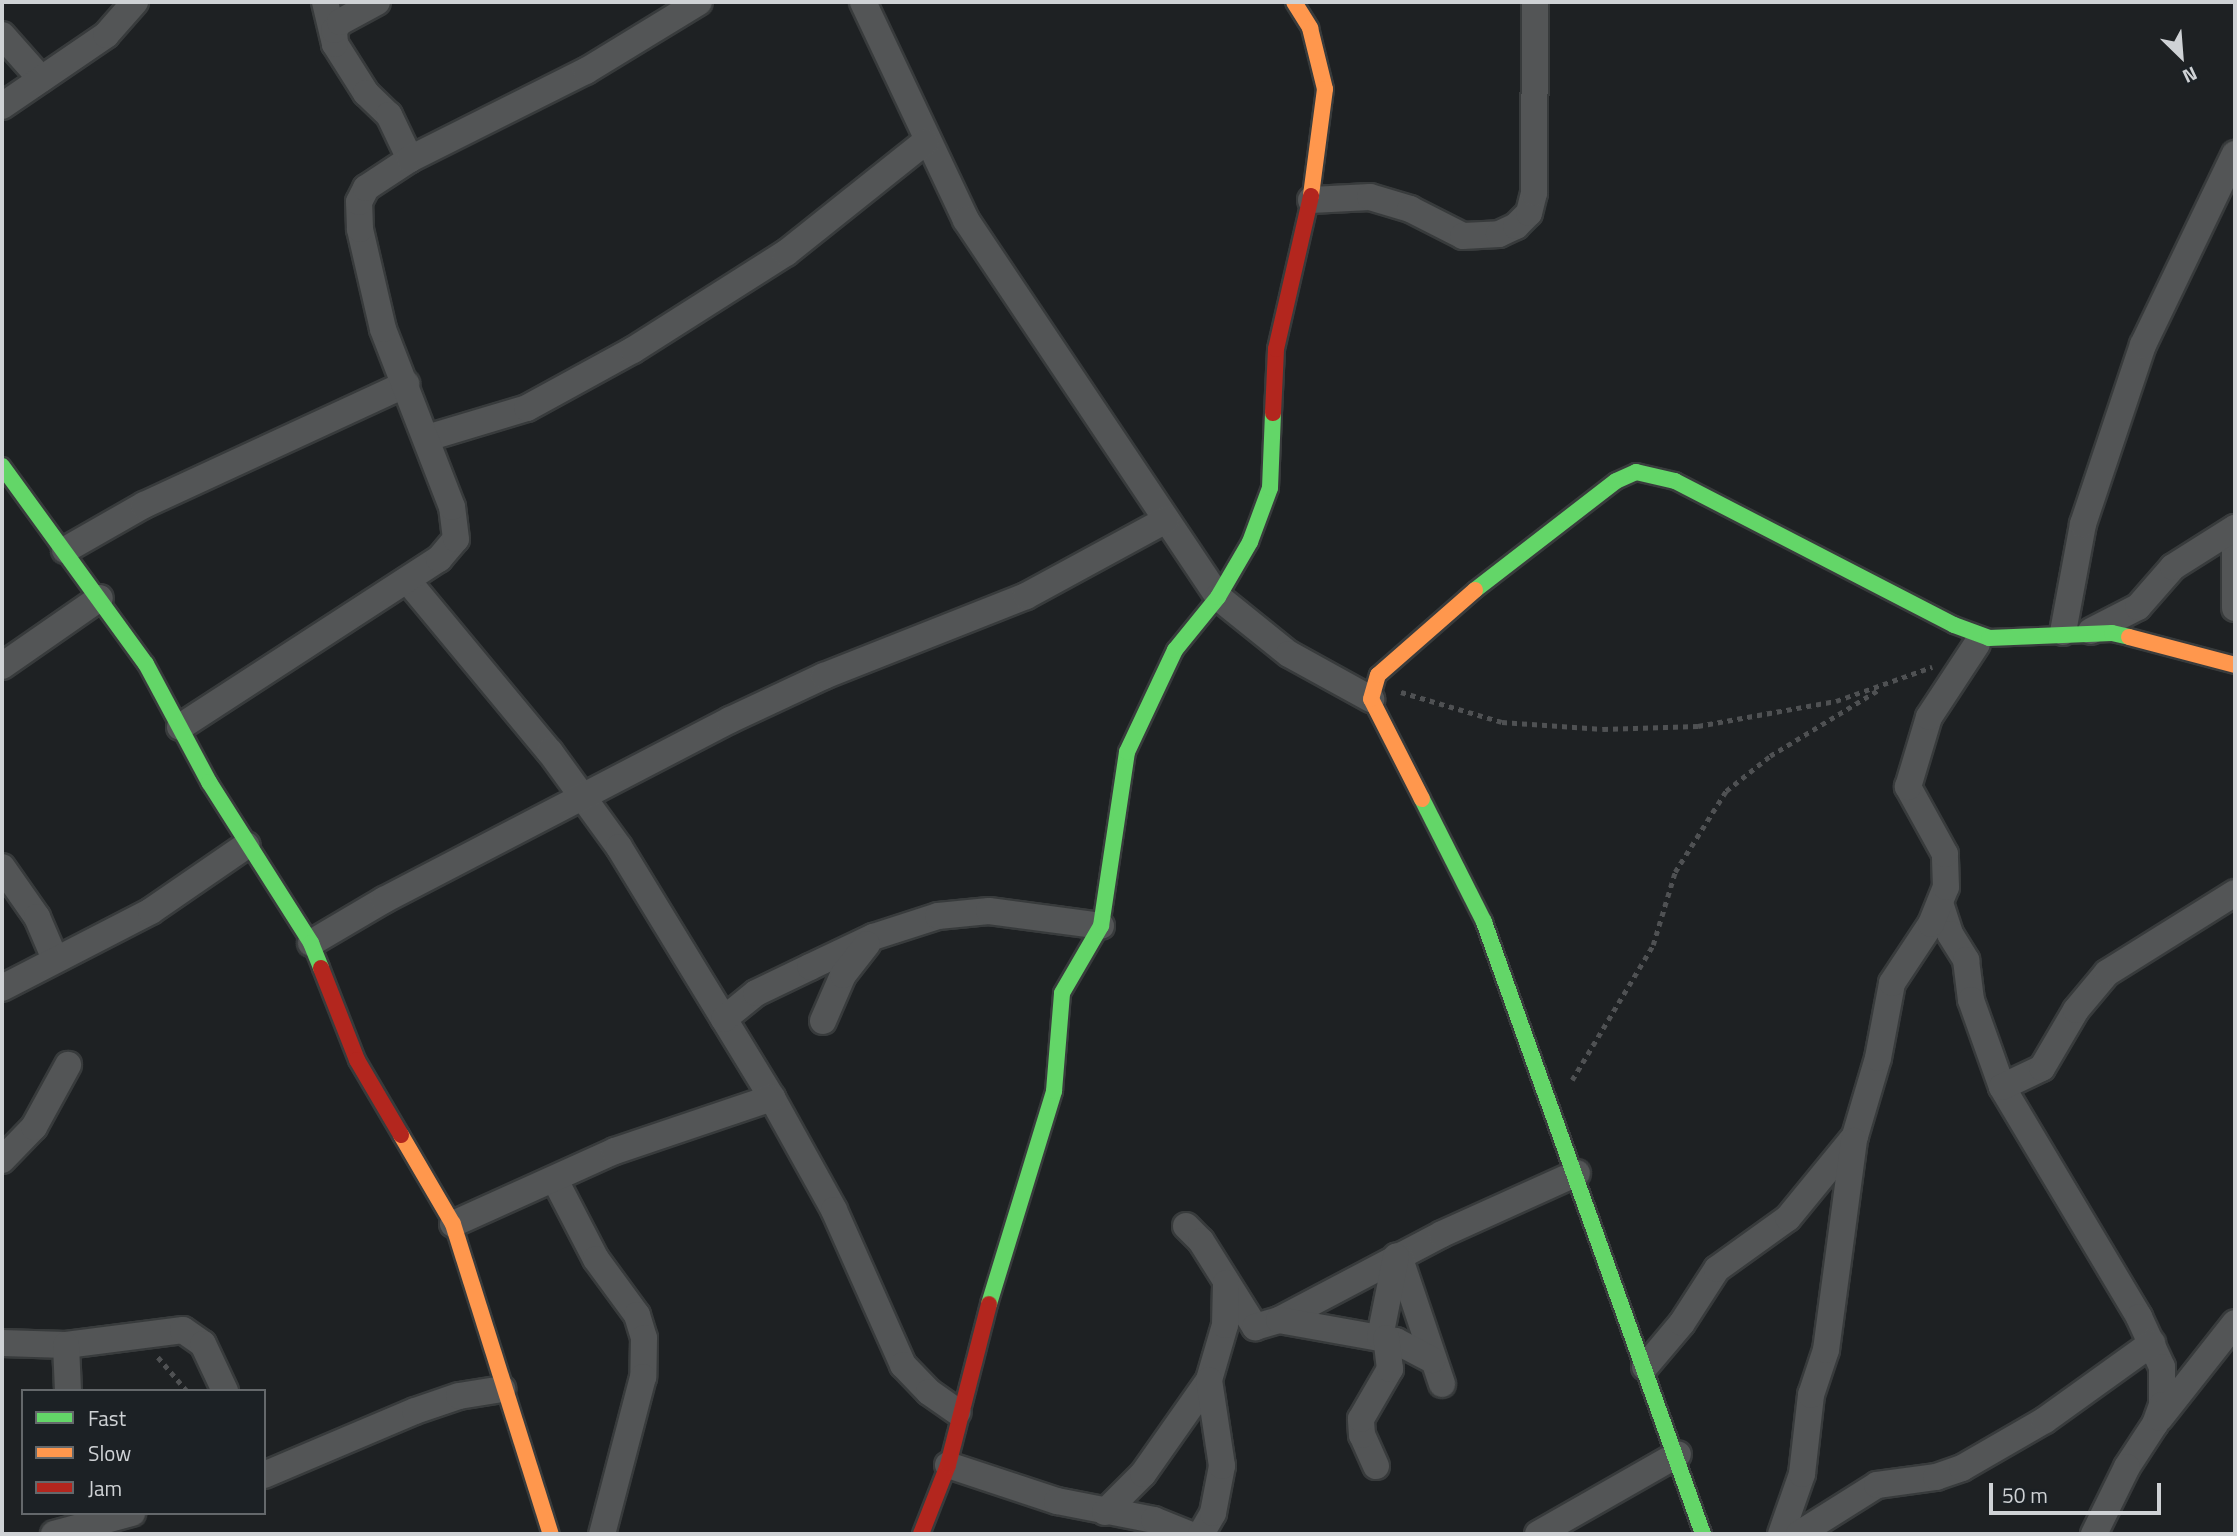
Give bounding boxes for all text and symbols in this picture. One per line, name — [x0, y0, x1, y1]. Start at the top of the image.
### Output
north arrow — [2146, 21, 2216, 91]
text: N — [2178, 60, 2202, 91]
legend — [21, 1389, 266, 1515]
text: Fast — [88, 1402, 126, 1434]
text: Slow — [88, 1437, 131, 1469]
scale bar — [1992, 1470, 2164, 1514]
text: Jam — [88, 1472, 122, 1504]
text: 50 m — [2002, 1479, 2048, 1511]

